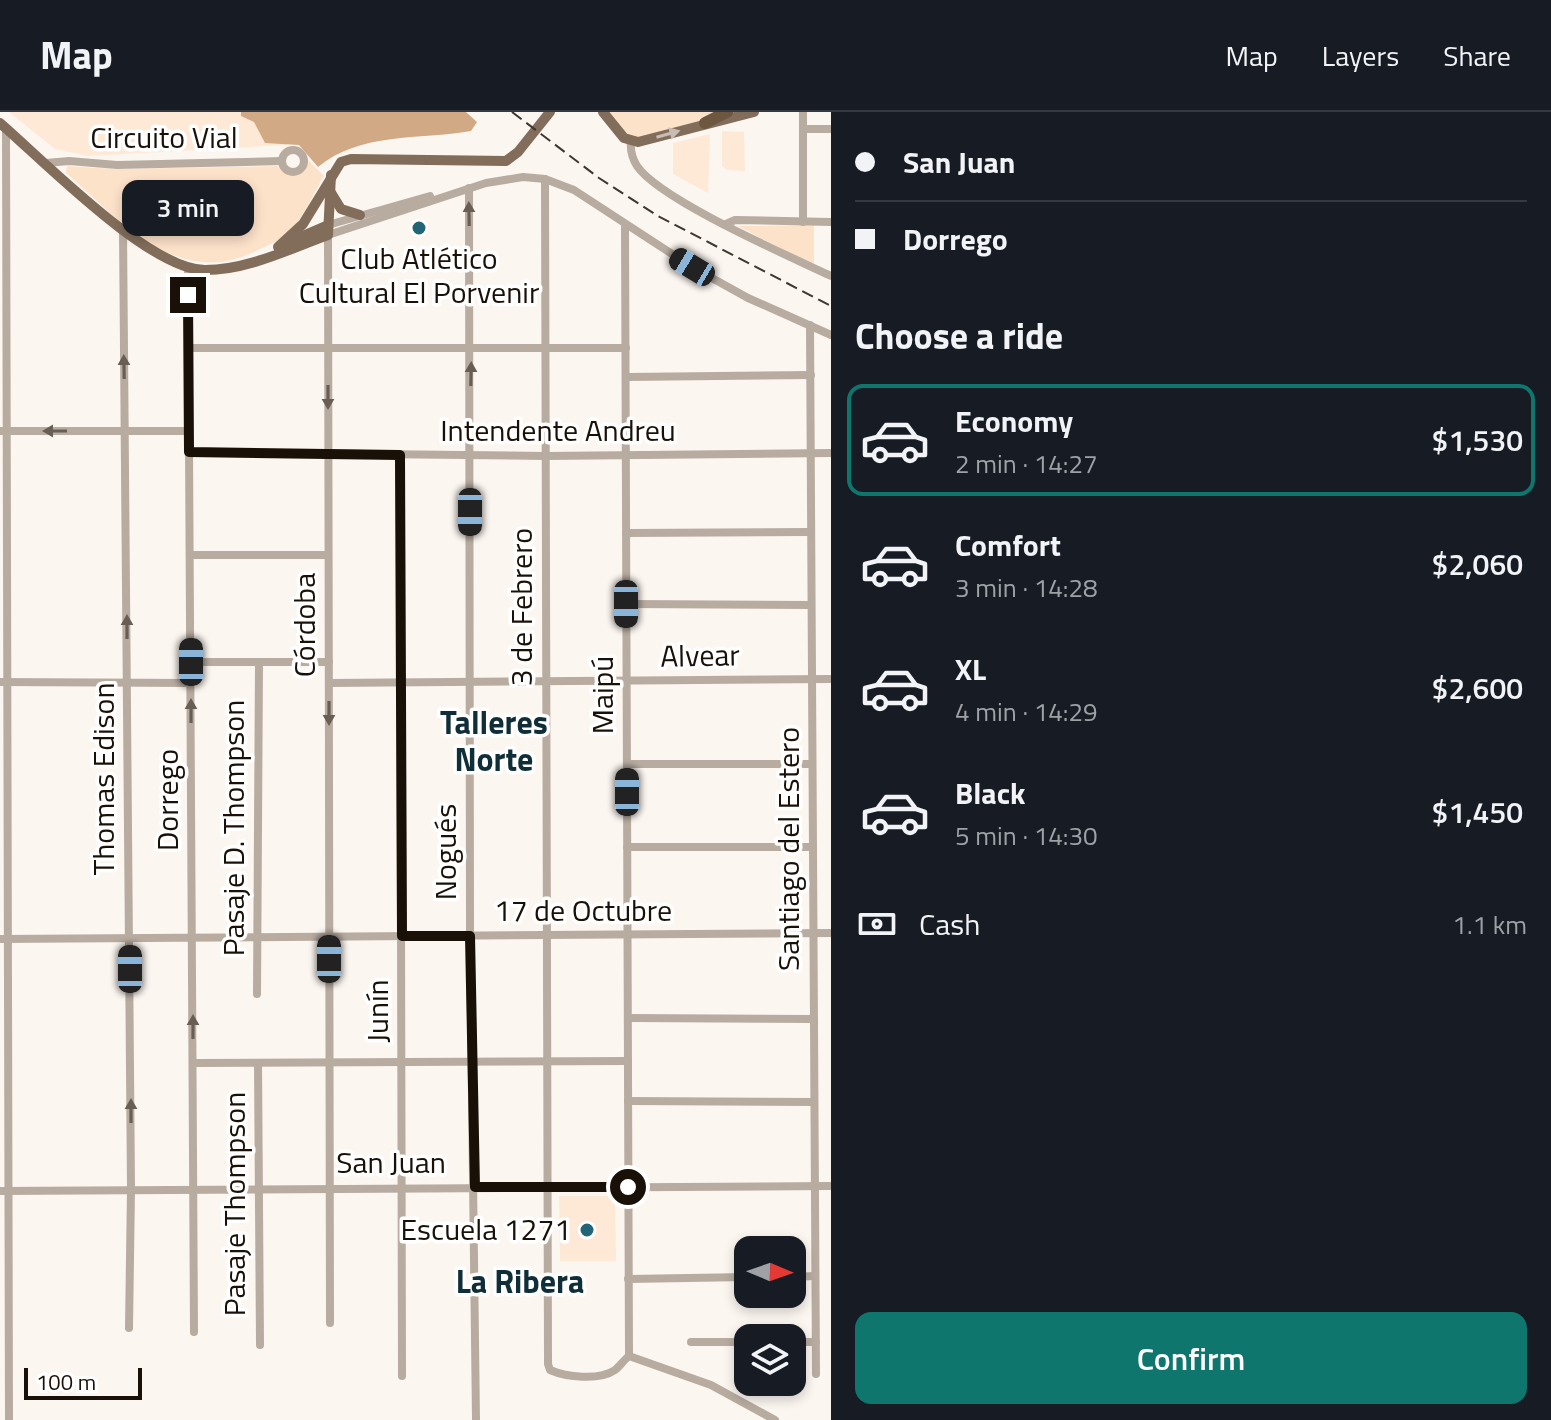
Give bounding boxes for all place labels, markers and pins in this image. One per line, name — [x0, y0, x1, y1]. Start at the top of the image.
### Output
marker: Club Atlético Cultural El Porvenir — [410, 219, 428, 237]
place label: Club Atlético Cultural El Porvenir — [299, 235, 539, 315]
place label: Escuela 1271 — [401, 1206, 571, 1252]
marker: Escuela 1271 — [578, 1221, 596, 1239]

